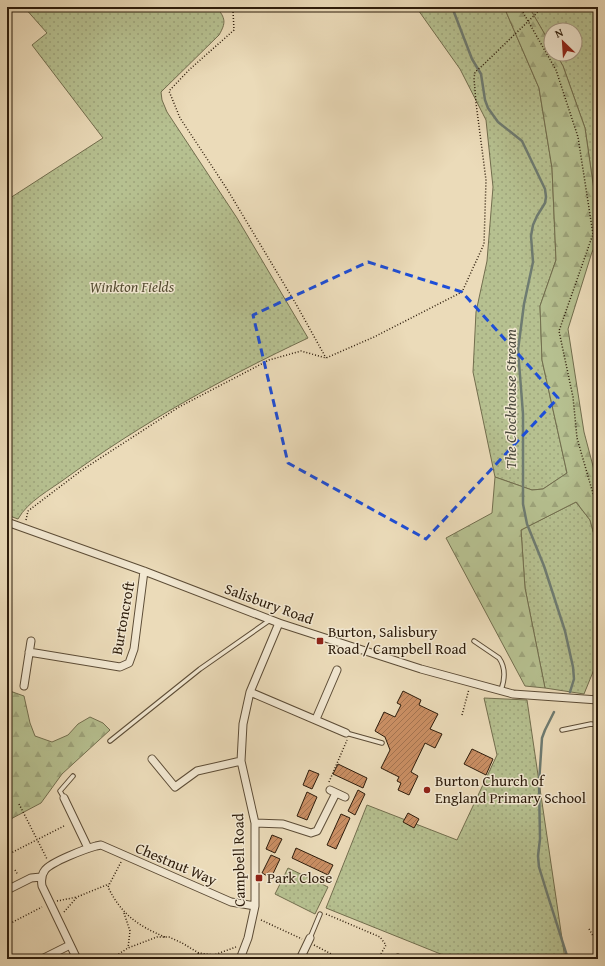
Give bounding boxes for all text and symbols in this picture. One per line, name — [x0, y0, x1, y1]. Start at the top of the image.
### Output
north arrow — [543, 22, 583, 62]
text: N — [552, 24, 566, 42]
park label: Winkton Fields — [90, 276, 175, 297]
water label: The Clockhouse Stream — [498, 329, 522, 469]
street label: Salisbury Road — [222, 578, 316, 629]
street label: Burtoncroft — [106, 579, 139, 656]
place label: Burton, Salisbury Road / Campbell Road — [328, 621, 467, 659]
marker: Burton, Salisbury Road / Campbell Road — [315, 636, 325, 646]
place label: Burton Church of England Primary School — [435, 770, 586, 808]
marker: Burton Church of England Primary School — [422, 785, 432, 795]
street label: Campbell Road — [227, 813, 250, 907]
street label: Chestnut Way — [132, 837, 221, 890]
place label: Park Close — [267, 867, 332, 888]
marker: Park Close — [254, 873, 264, 883]

